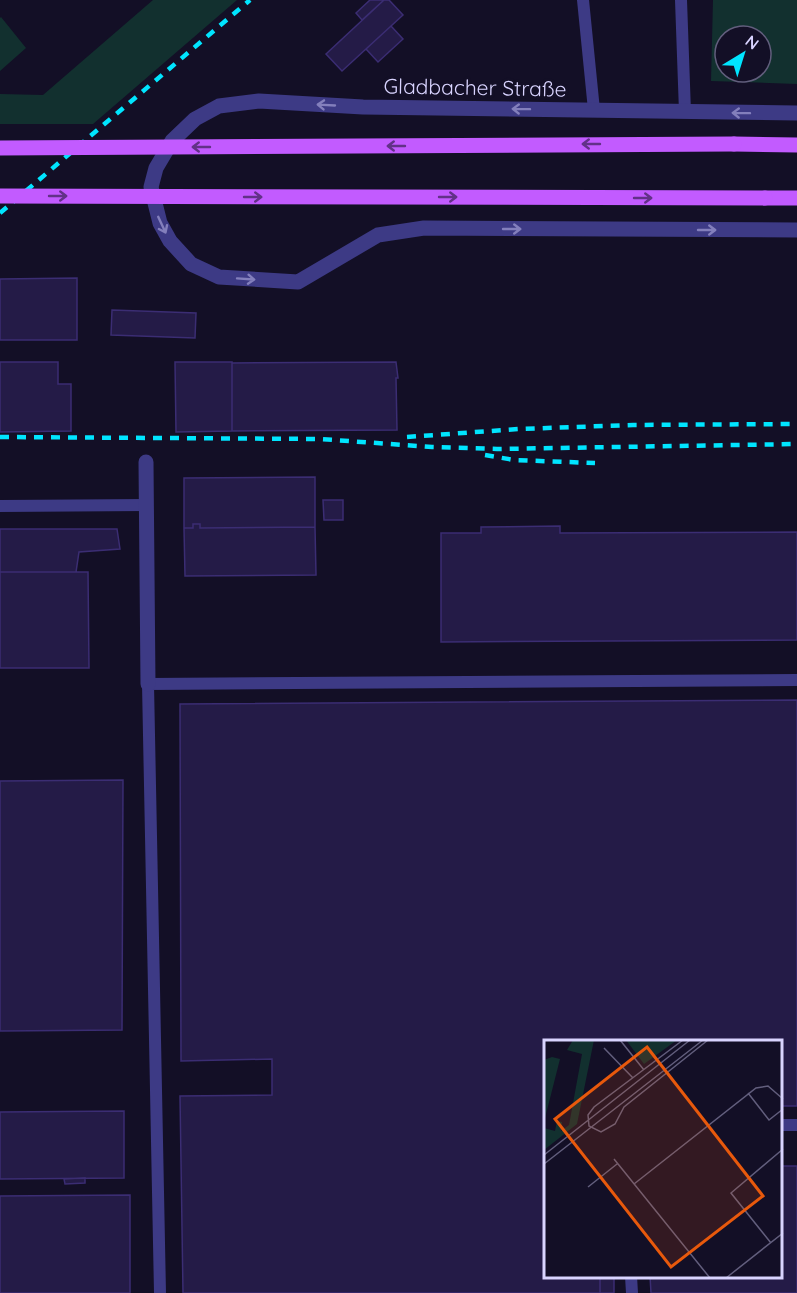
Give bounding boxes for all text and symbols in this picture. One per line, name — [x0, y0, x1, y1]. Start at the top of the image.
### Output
north arrow — [713, 24, 773, 84]
text: N — [741, 31, 763, 54]
street label: Gladbacher Straße — [383, 72, 567, 102]
one-way arrow — [317, 99, 337, 110]
one-way arrow — [512, 103, 532, 115]
one-way arrow — [731, 107, 751, 118]
one-way arrow — [582, 138, 602, 150]
one-way arrow — [387, 140, 407, 152]
one-way arrow — [192, 141, 212, 153]
one-way arrow — [48, 190, 68, 202]
one-way arrow — [243, 191, 263, 203]
one-way arrow — [438, 191, 458, 203]
one-way arrow — [633, 192, 653, 204]
one-way arrow — [157, 216, 168, 234]
one-way arrow — [501, 223, 521, 235]
one-way arrow — [696, 224, 716, 236]
one-way arrow — [236, 274, 256, 285]
inset map — [544, 1040, 782, 1278]

